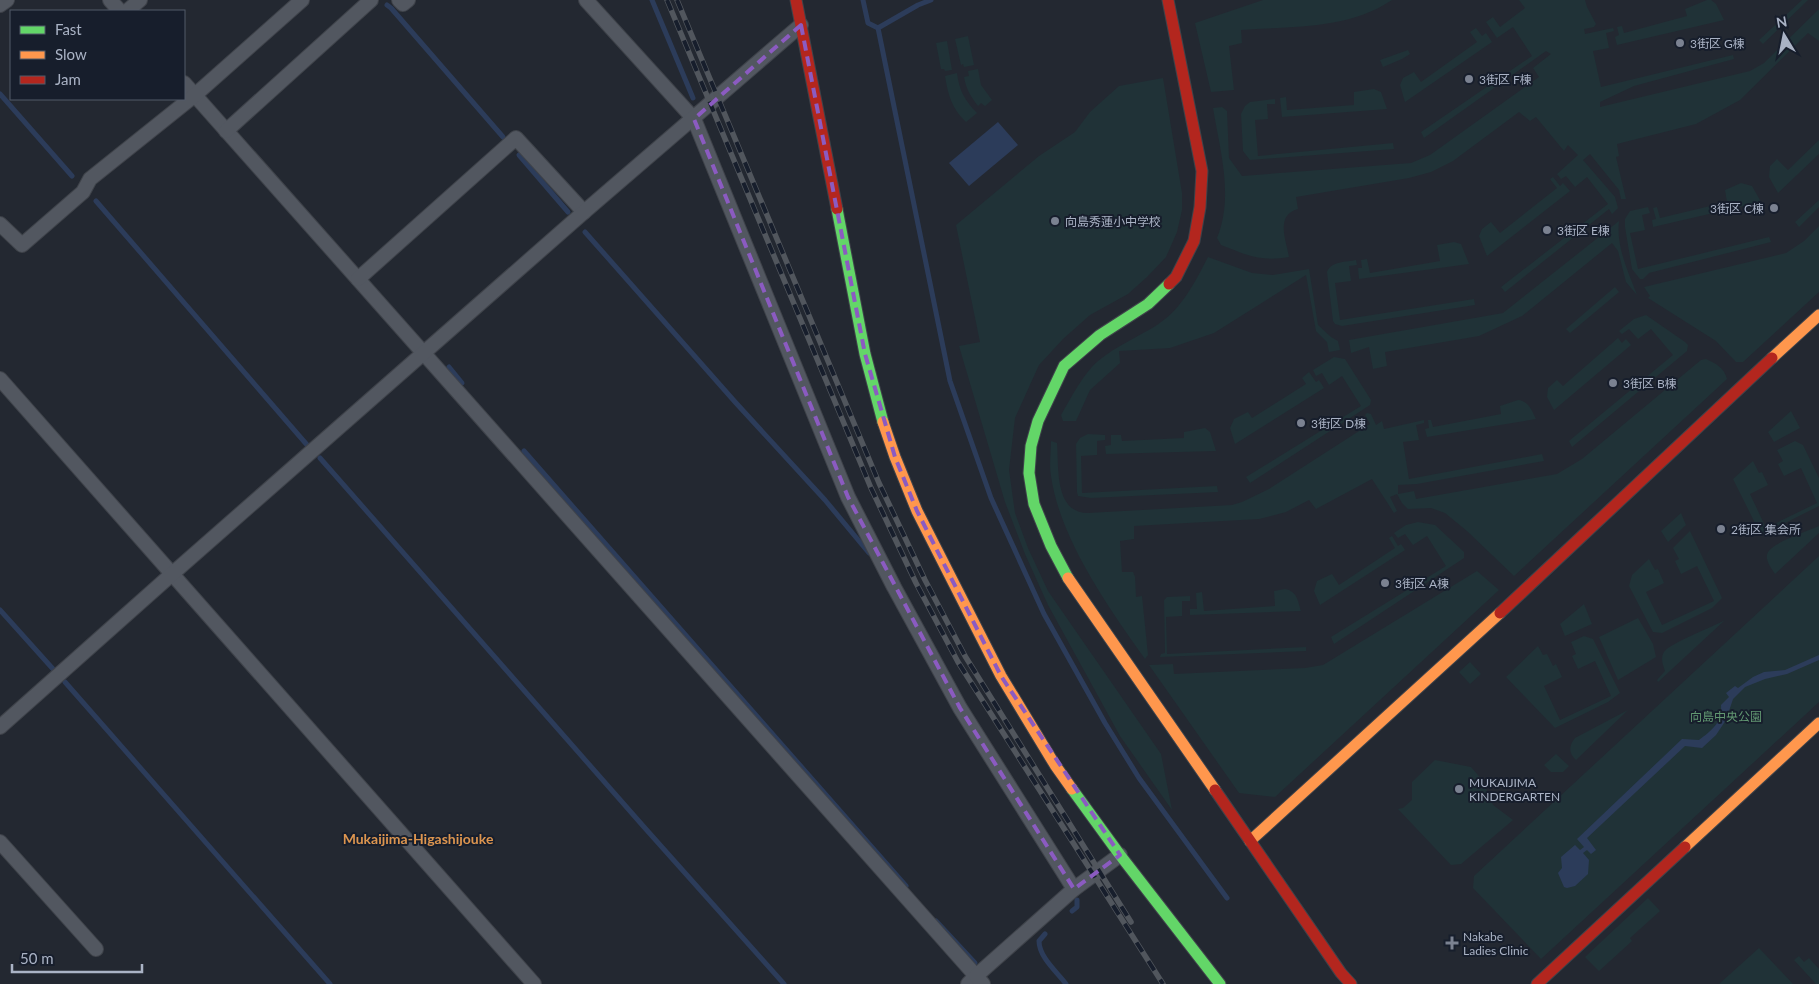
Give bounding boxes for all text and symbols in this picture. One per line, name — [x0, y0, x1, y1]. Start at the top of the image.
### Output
legend — [10, 10, 185, 100]
north arrow — [1759, 10, 1809, 60]
text: N — [1775, 12, 1788, 31]
text: Fast — [55, 20, 82, 38]
place label: 3街区 G棟 — [1690, 36, 1745, 51]
marker: 3街区 G棟 — [1674, 37, 1686, 49]
text: Slow — [55, 45, 87, 63]
text: Jam — [55, 70, 81, 88]
place label: 3街区 F棟 — [1479, 72, 1532, 87]
marker: 3街区 F棟 — [1463, 73, 1475, 85]
place label: 3街区 C棟 — [1710, 201, 1764, 216]
marker: 3街区 C棟 — [1768, 202, 1780, 214]
place label: 向島秀蓮小中学校 — [1065, 214, 1161, 229]
marker: 向島秀蓮小中学校 — [1049, 215, 1061, 227]
place label: 3街区 E棟 — [1557, 223, 1610, 238]
marker: 3街区 E棟 — [1541, 224, 1553, 236]
place label: 3街区 B棟 — [1623, 376, 1677, 391]
marker: 3街区 B棟 — [1607, 377, 1619, 389]
place label: 3街区 D棟 — [1311, 416, 1366, 431]
marker: 3街区 D棟 — [1295, 417, 1307, 429]
place label: 2街区 集会所 — [1731, 522, 1801, 537]
marker: 2街区 集会所 — [1715, 523, 1727, 535]
place label: 3街区 A棟 — [1395, 576, 1449, 591]
marker: 3街区 A棟 — [1379, 577, 1391, 589]
park label: 向島中央公園 — [1690, 709, 1762, 724]
place label: MUKAIJIMA KINDERGARTEN — [1469, 775, 1560, 804]
marker: MUKAIJIMA KINDERGARTEN — [1453, 783, 1465, 795]
district label: Mukaijima-Higashijouke — [343, 830, 494, 847]
place label: Nakabe Ladies Clinic — [1463, 929, 1529, 958]
marker: Nakabe Ladies Clinic — [1445, 936, 1459, 950]
scale bar — [12, 942, 142, 974]
text: 50 m — [20, 949, 54, 967]

